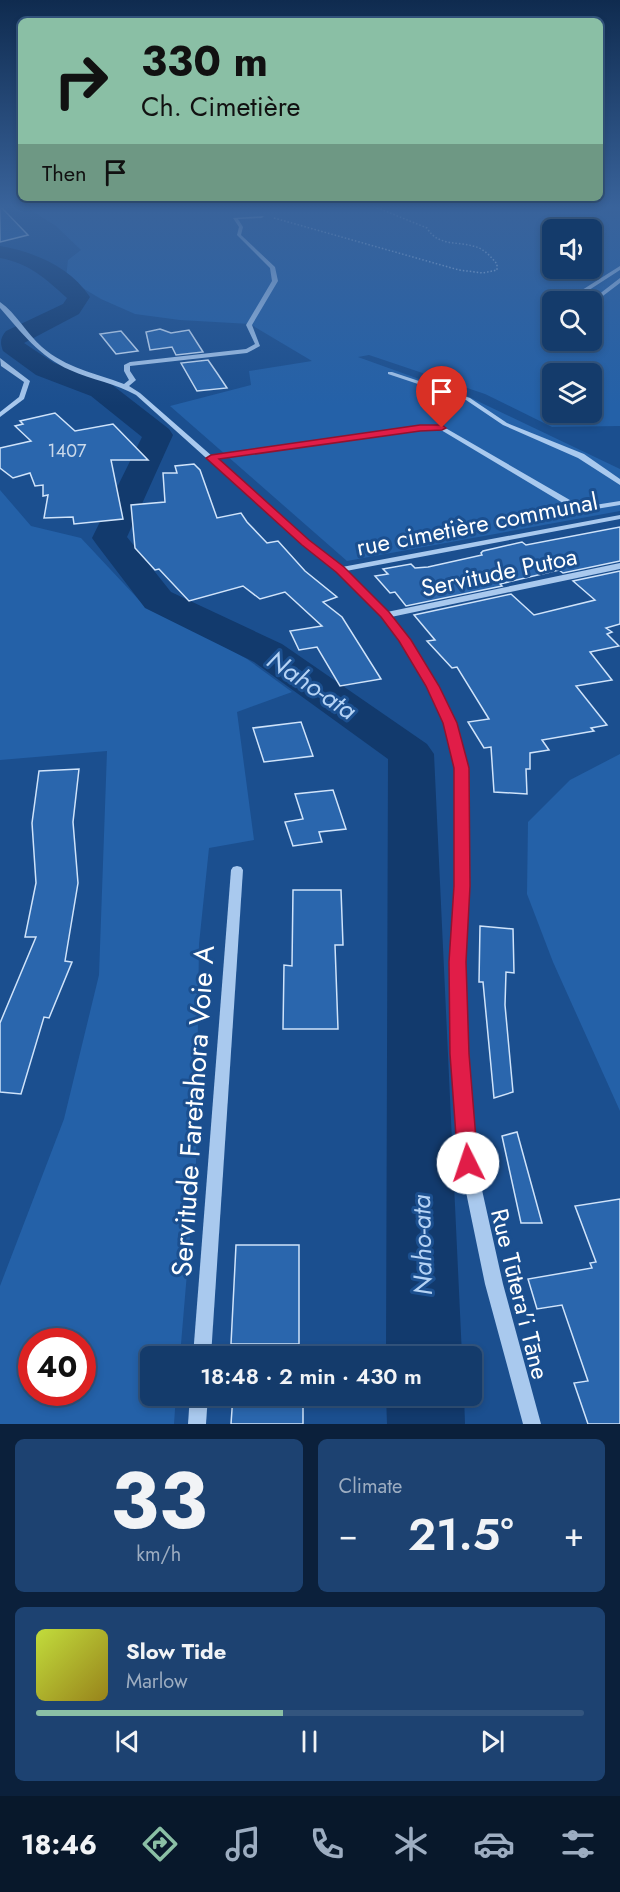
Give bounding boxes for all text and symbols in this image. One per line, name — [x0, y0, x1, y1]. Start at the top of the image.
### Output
text: 330 m — [141, 31, 268, 92]
icon: right — [42, 42, 120, 120]
text: Ch. Cimetière — [141, 87, 301, 126]
icon: arrive — [99, 156, 132, 189]
text: Then — [42, 157, 87, 189]
map controls — [542, 219, 602, 423]
button: sound — [542, 219, 602, 279]
button: search — [542, 291, 602, 351]
button: layers — [542, 363, 602, 423]
pin — [416, 366, 467, 428]
icon: arrive — [425, 375, 458, 408]
house number: 1407 — [48, 438, 87, 464]
street label: rue cimetière communal — [353, 483, 601, 565]
street label: Servitude Putoa — [418, 538, 580, 606]
water label: Naho-ata — [259, 641, 365, 729]
street label: Servitude Faretahora Voie A — [161, 943, 225, 1278]
position arrow — [436, 1131, 500, 1195]
water label: Naho-ata — [402, 1194, 442, 1296]
street label: Rue Tūtera'i Tāne — [482, 1205, 558, 1383]
speed limit sign: 40 — [18, 1328, 96, 1406]
text: 18:48 · 2 min · 430 m — [200, 1360, 422, 1392]
text: 33 — [110, 1445, 207, 1557]
text: Climate — [339, 1472, 402, 1501]
text: 21.5° — [408, 1502, 514, 1567]
text: − — [339, 1511, 358, 1558]
text: + — [564, 1511, 584, 1558]
text: km/h — [136, 1540, 181, 1569]
text: Slow Tide — [126, 1635, 226, 1667]
text: Marlow — [126, 1667, 188, 1696]
icon: previous — [111, 1725, 144, 1758]
icon: pause — [293, 1725, 326, 1758]
icon: next — [476, 1725, 509, 1758]
icon: directions — [139, 1823, 181, 1865]
icon: music — [222, 1823, 264, 1865]
icon: phone — [306, 1823, 348, 1865]
icon: climate — [390, 1823, 432, 1865]
icon: car — [473, 1823, 515, 1865]
icon: filters — [557, 1823, 599, 1865]
text: 18:46 — [21, 1825, 97, 1864]

